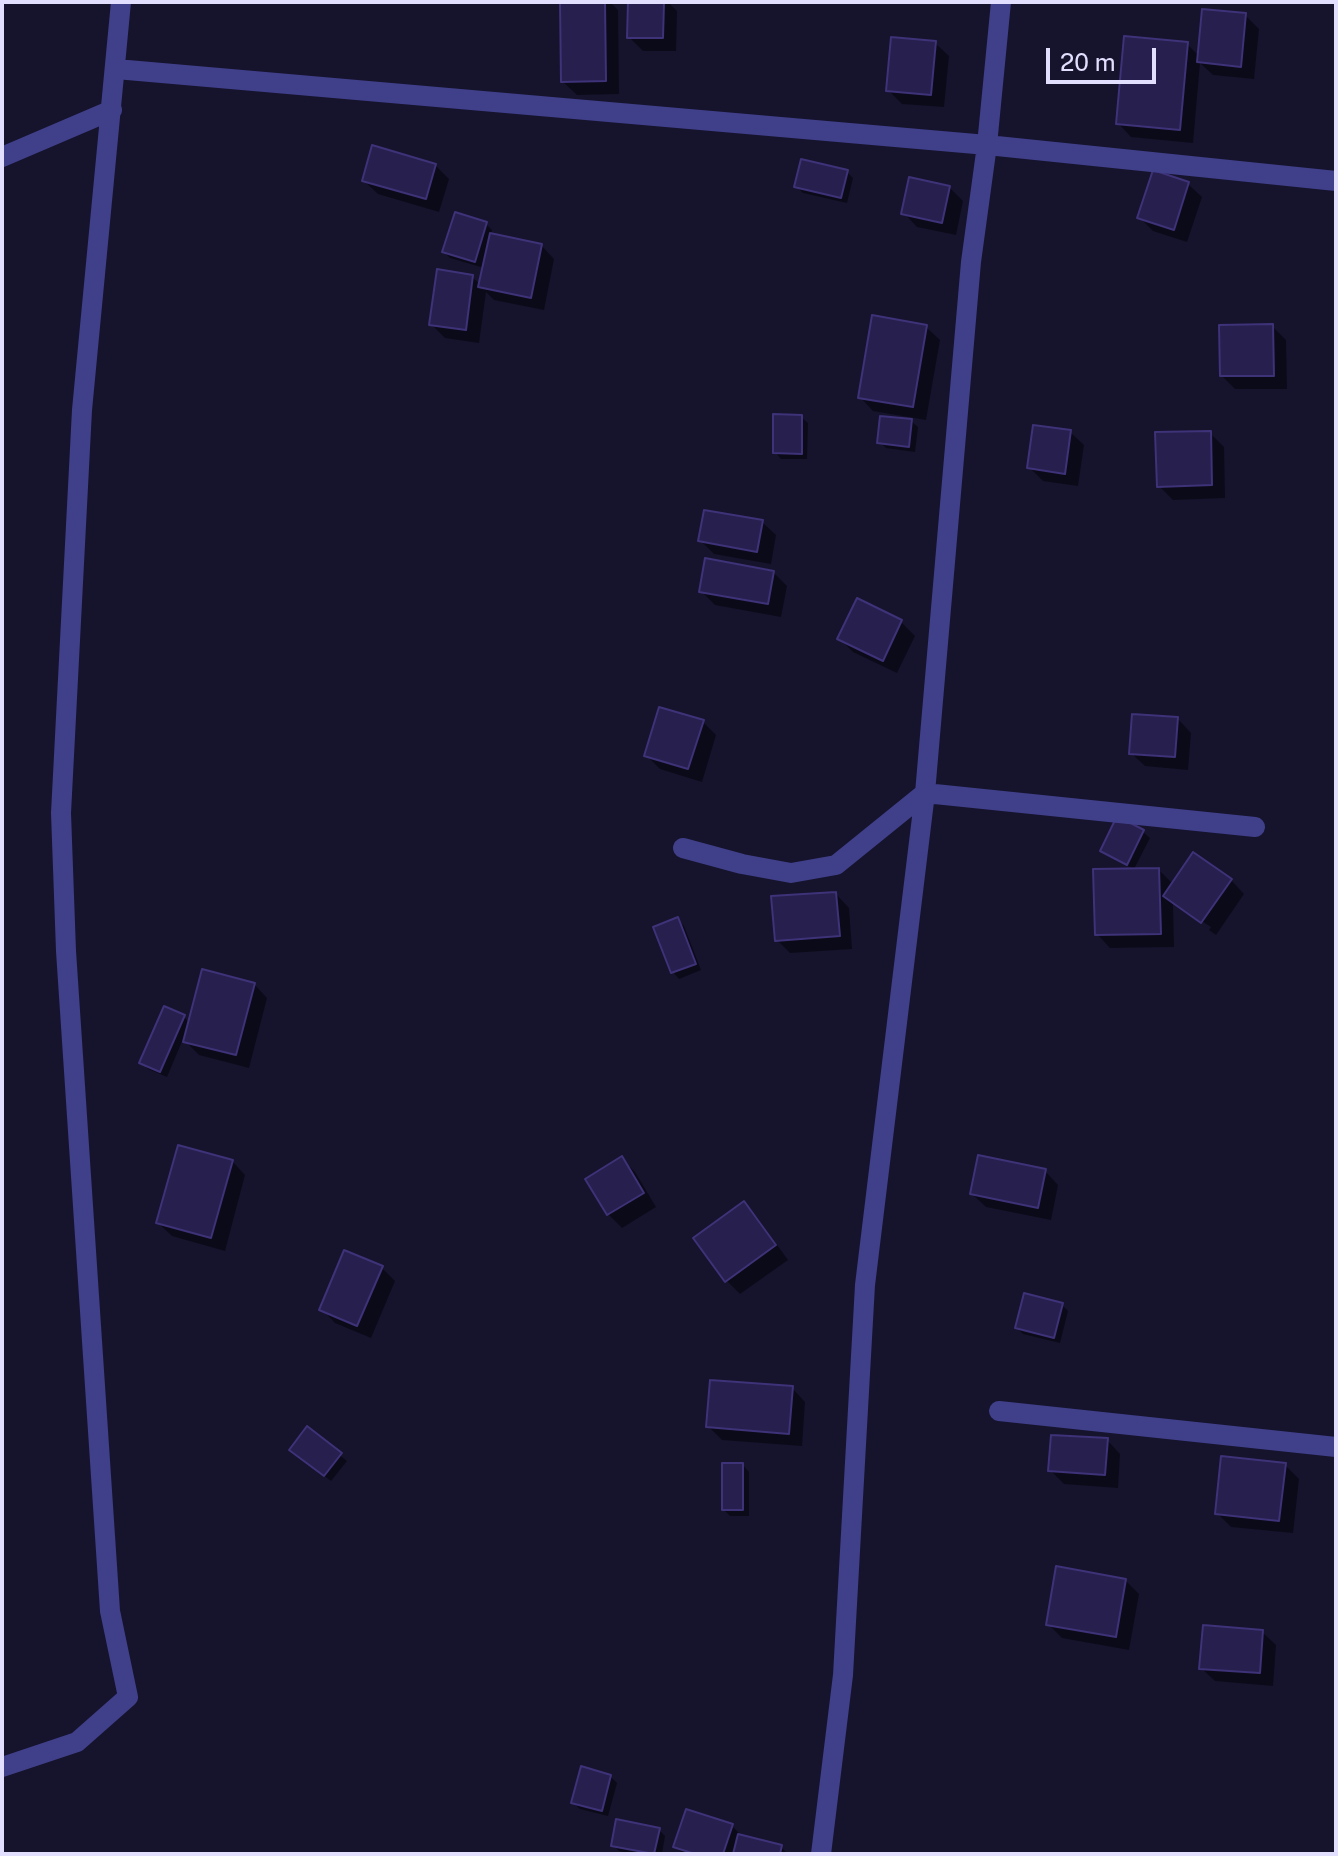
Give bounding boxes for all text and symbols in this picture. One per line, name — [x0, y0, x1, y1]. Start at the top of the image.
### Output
scale bar — [1050, 32, 1160, 82]
text: 20 m — [1060, 48, 1116, 76]

